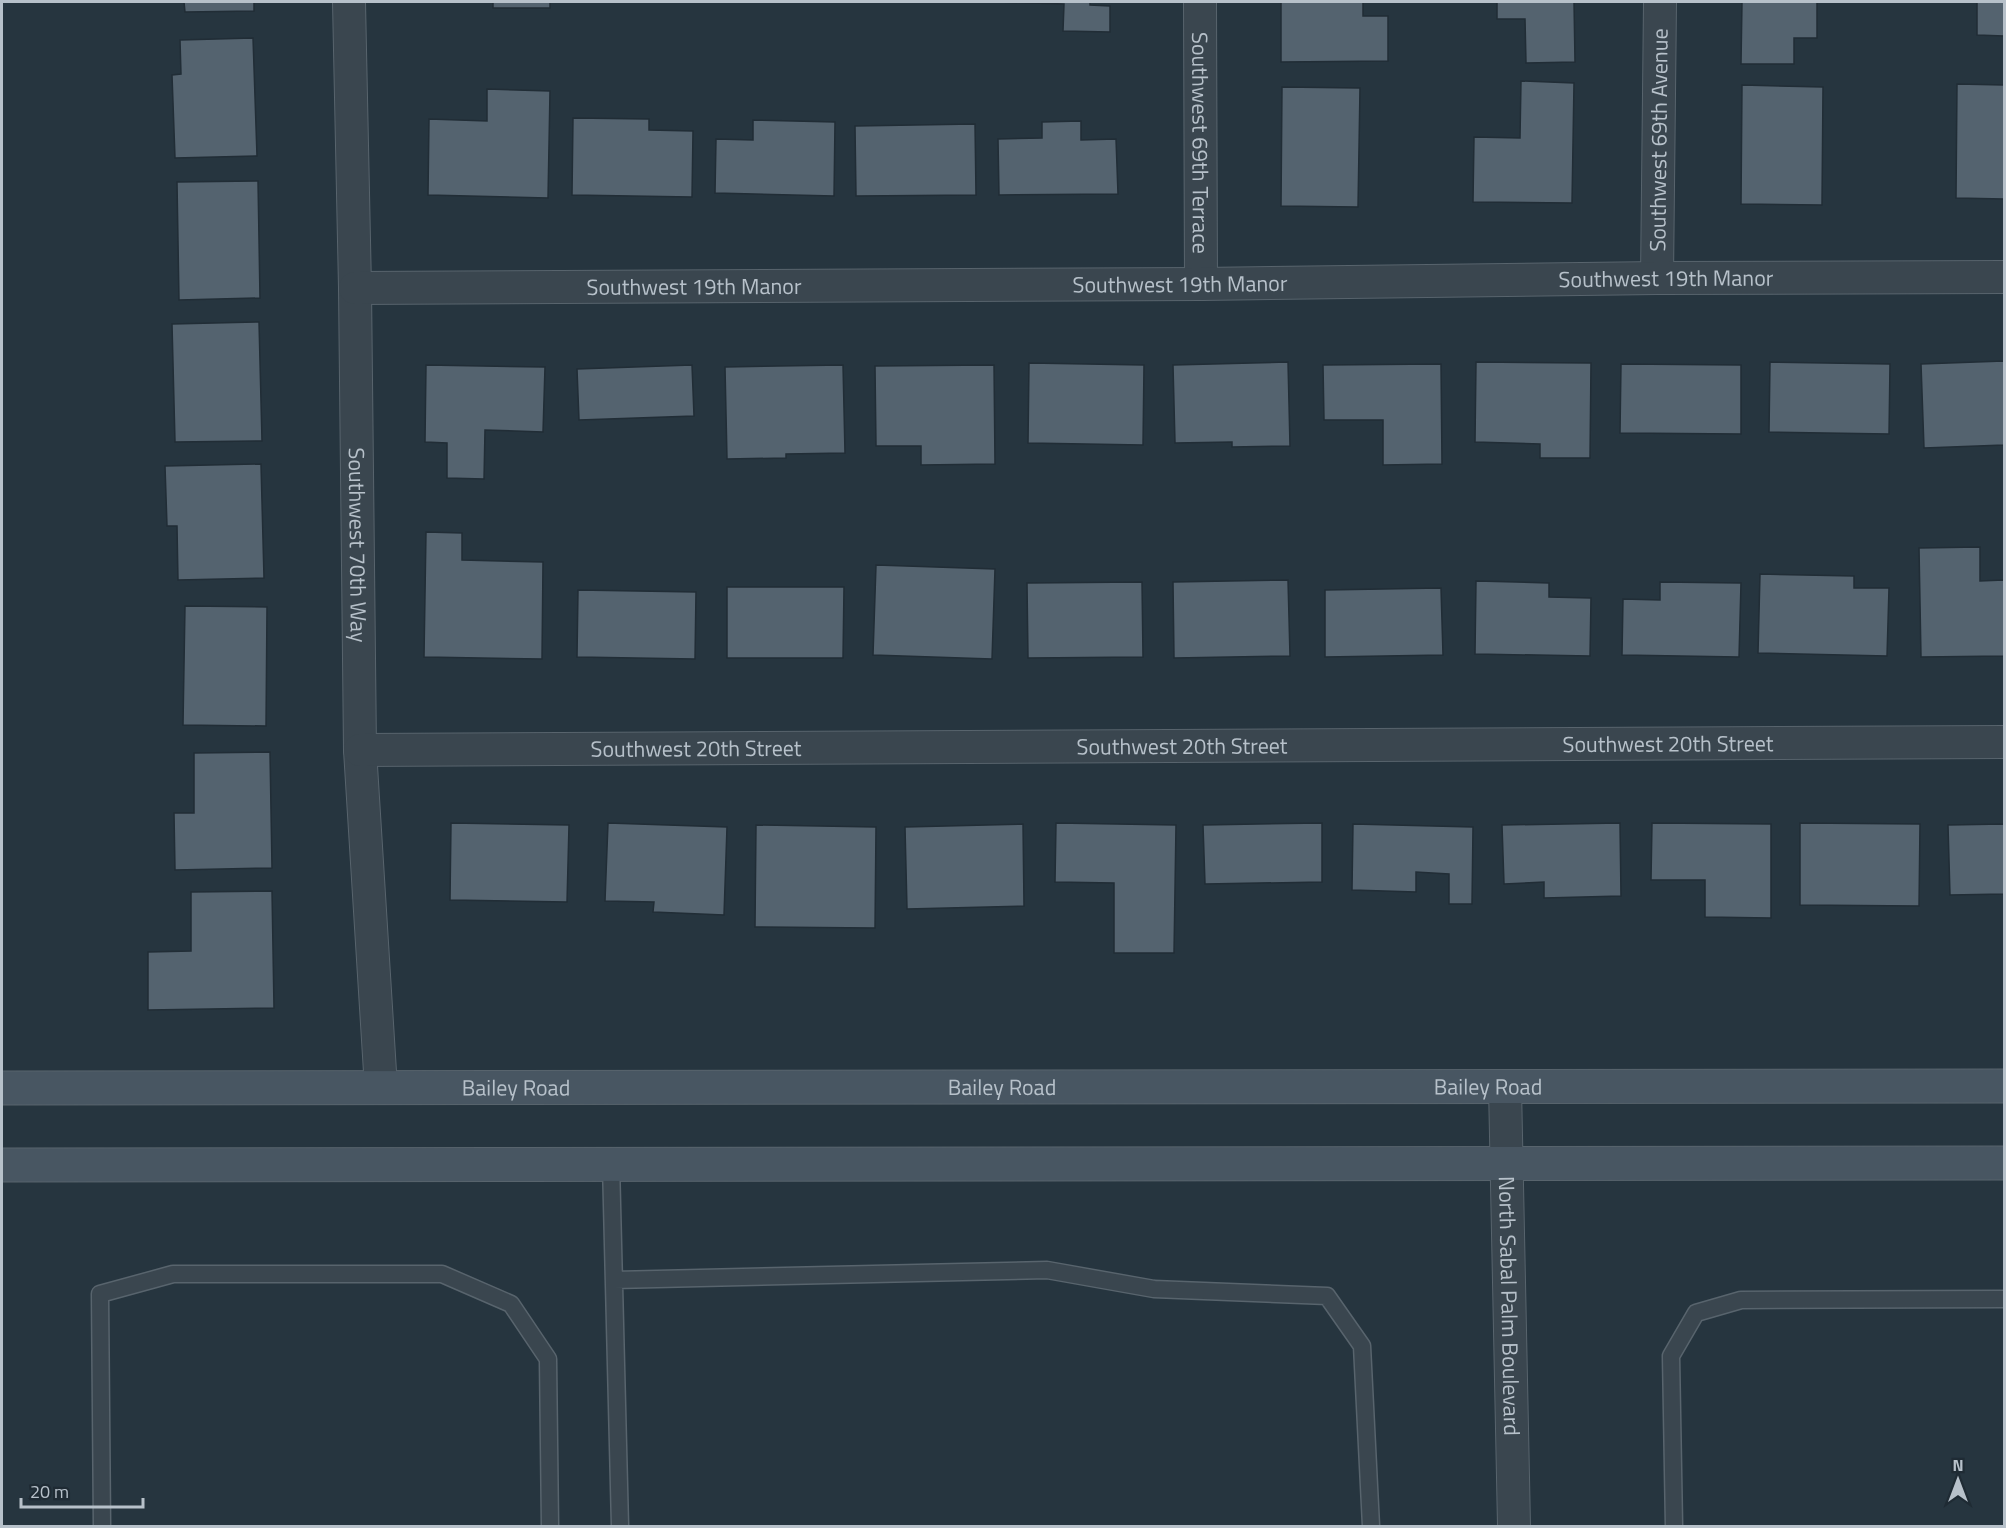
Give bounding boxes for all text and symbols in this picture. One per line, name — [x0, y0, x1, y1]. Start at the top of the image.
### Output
street label: Southwest 69th Avenue — [1640, 28, 1677, 252]
street label: Southwest 69th Terrace — [1183, 32, 1218, 254]
street label: Southwest 19th Manor — [1558, 261, 1774, 296]
street label: Southwest 19th Manor — [1072, 266, 1288, 302]
street label: Southwest 19th Manor — [586, 269, 802, 304]
street label: Southwest 70th Way — [340, 447, 376, 643]
street label: Southwest 20th Street — [1562, 726, 1774, 761]
street label: Southwest 20th Street — [1076, 728, 1288, 764]
street label: Southwest 20th Street — [590, 731, 802, 766]
street label: Bailey Road — [1434, 1069, 1542, 1104]
street label: Bailey Road — [462, 1070, 570, 1105]
street label: Bailey Road — [948, 1070, 1056, 1104]
street label: North Sabal Palm Boulevard — [1490, 1176, 1529, 1436]
north arrow — [1928, 1450, 1988, 1510]
text: N — [1952, 1453, 1964, 1477]
scale bar — [21, 1471, 142, 1509]
text: 20 m — [30, 1478, 69, 1505]

